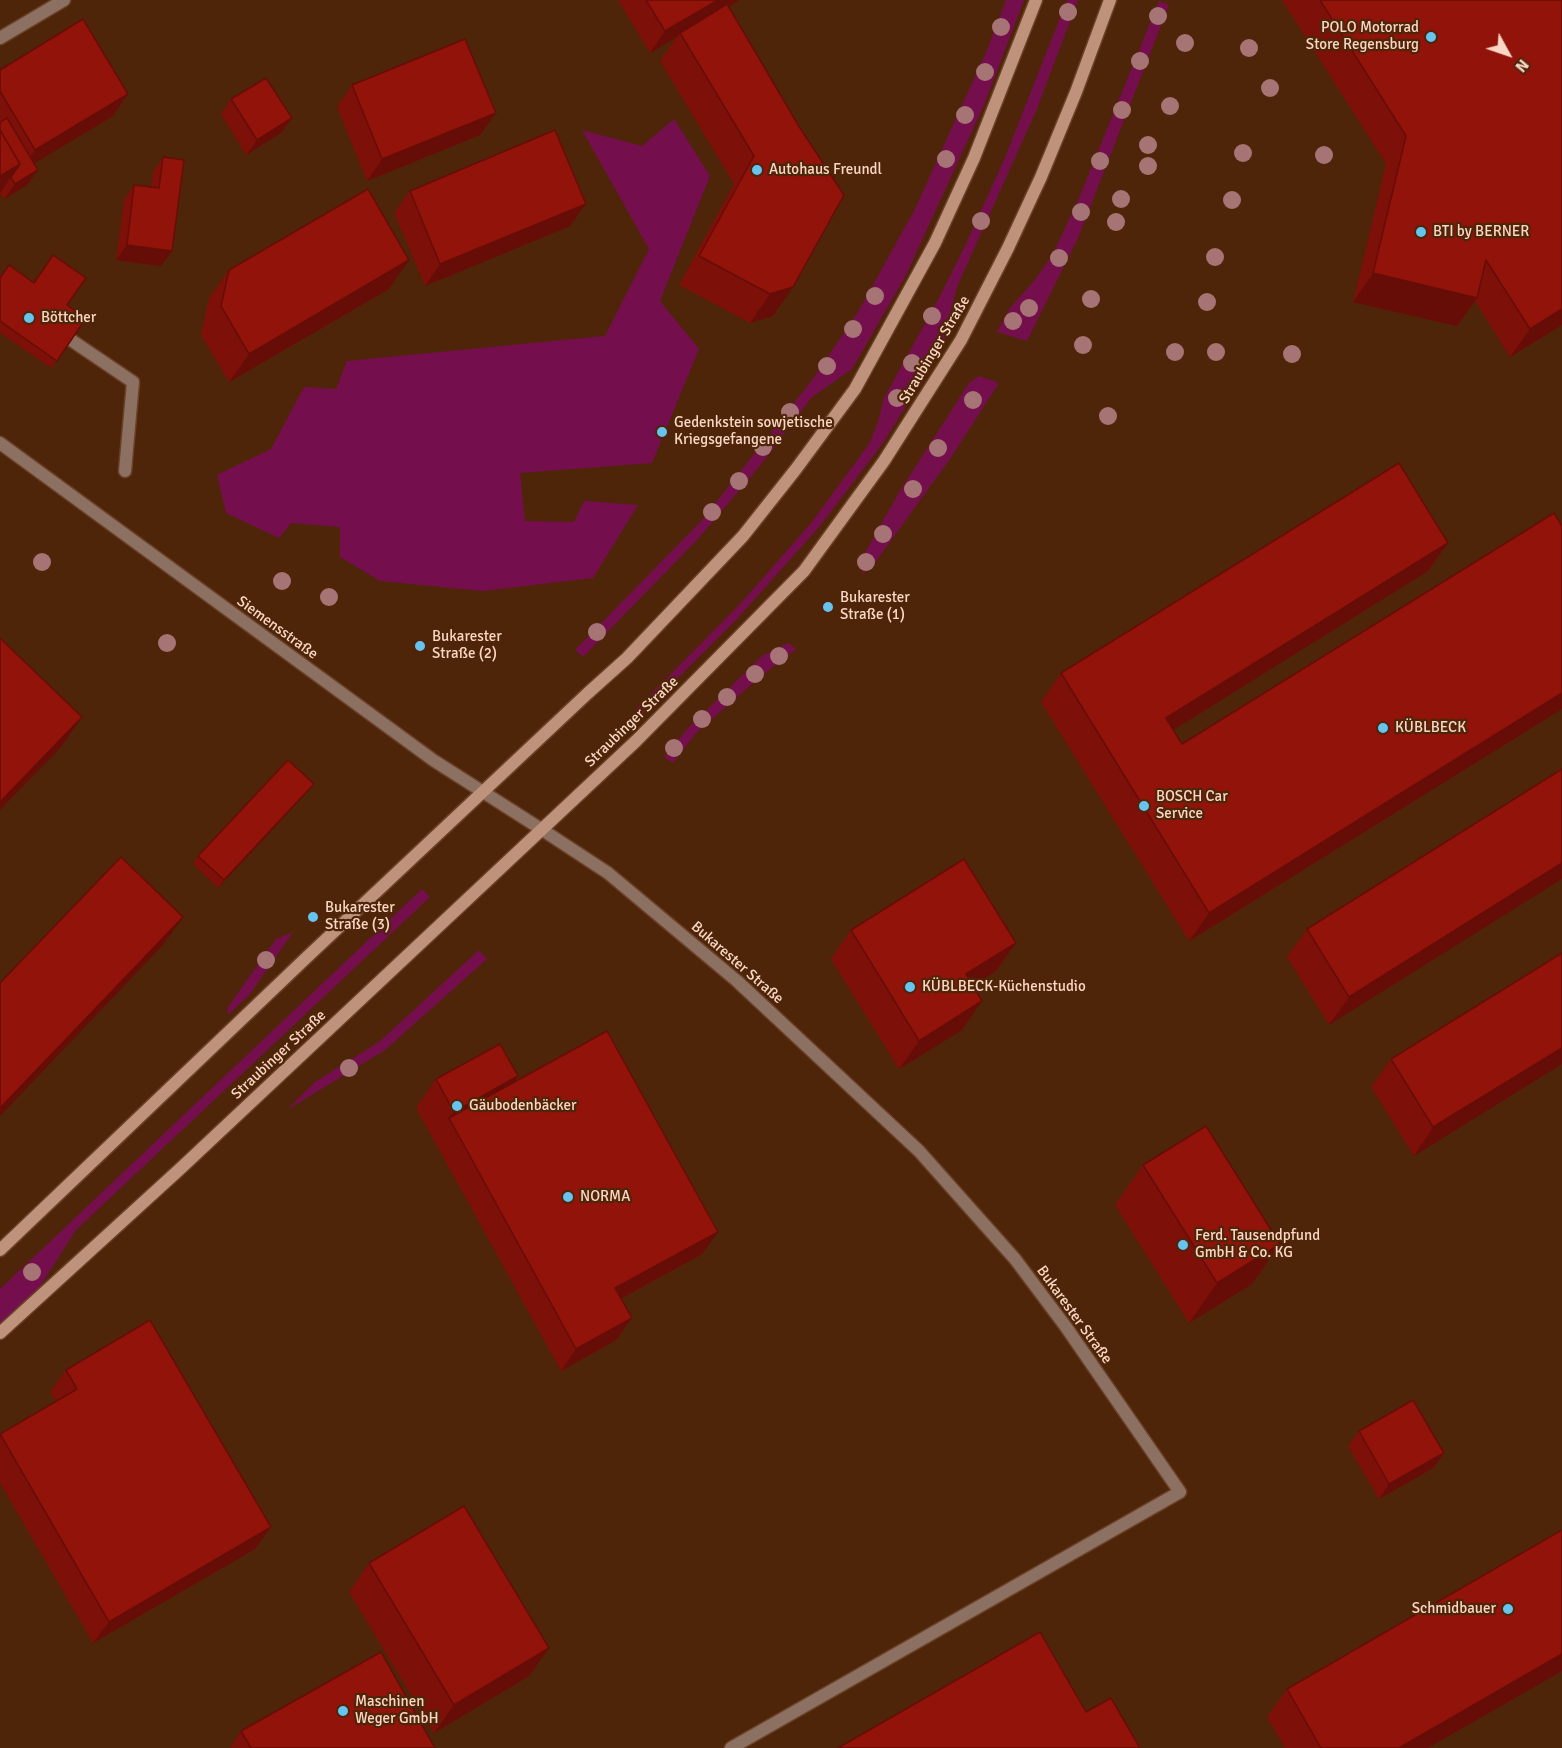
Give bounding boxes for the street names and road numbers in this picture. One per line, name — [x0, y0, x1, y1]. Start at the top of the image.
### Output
street label: Straubinger Straße — [896, 293, 974, 407]
street label: Siemensstraße — [233, 593, 321, 663]
street label: Straubinger Straße — [582, 673, 682, 771]
street label: Bukarester Straße — [687, 918, 787, 1008]
street label: Straubinger Straße — [228, 1007, 330, 1103]
street label: Bukarester Straße — [1032, 1263, 1116, 1367]

